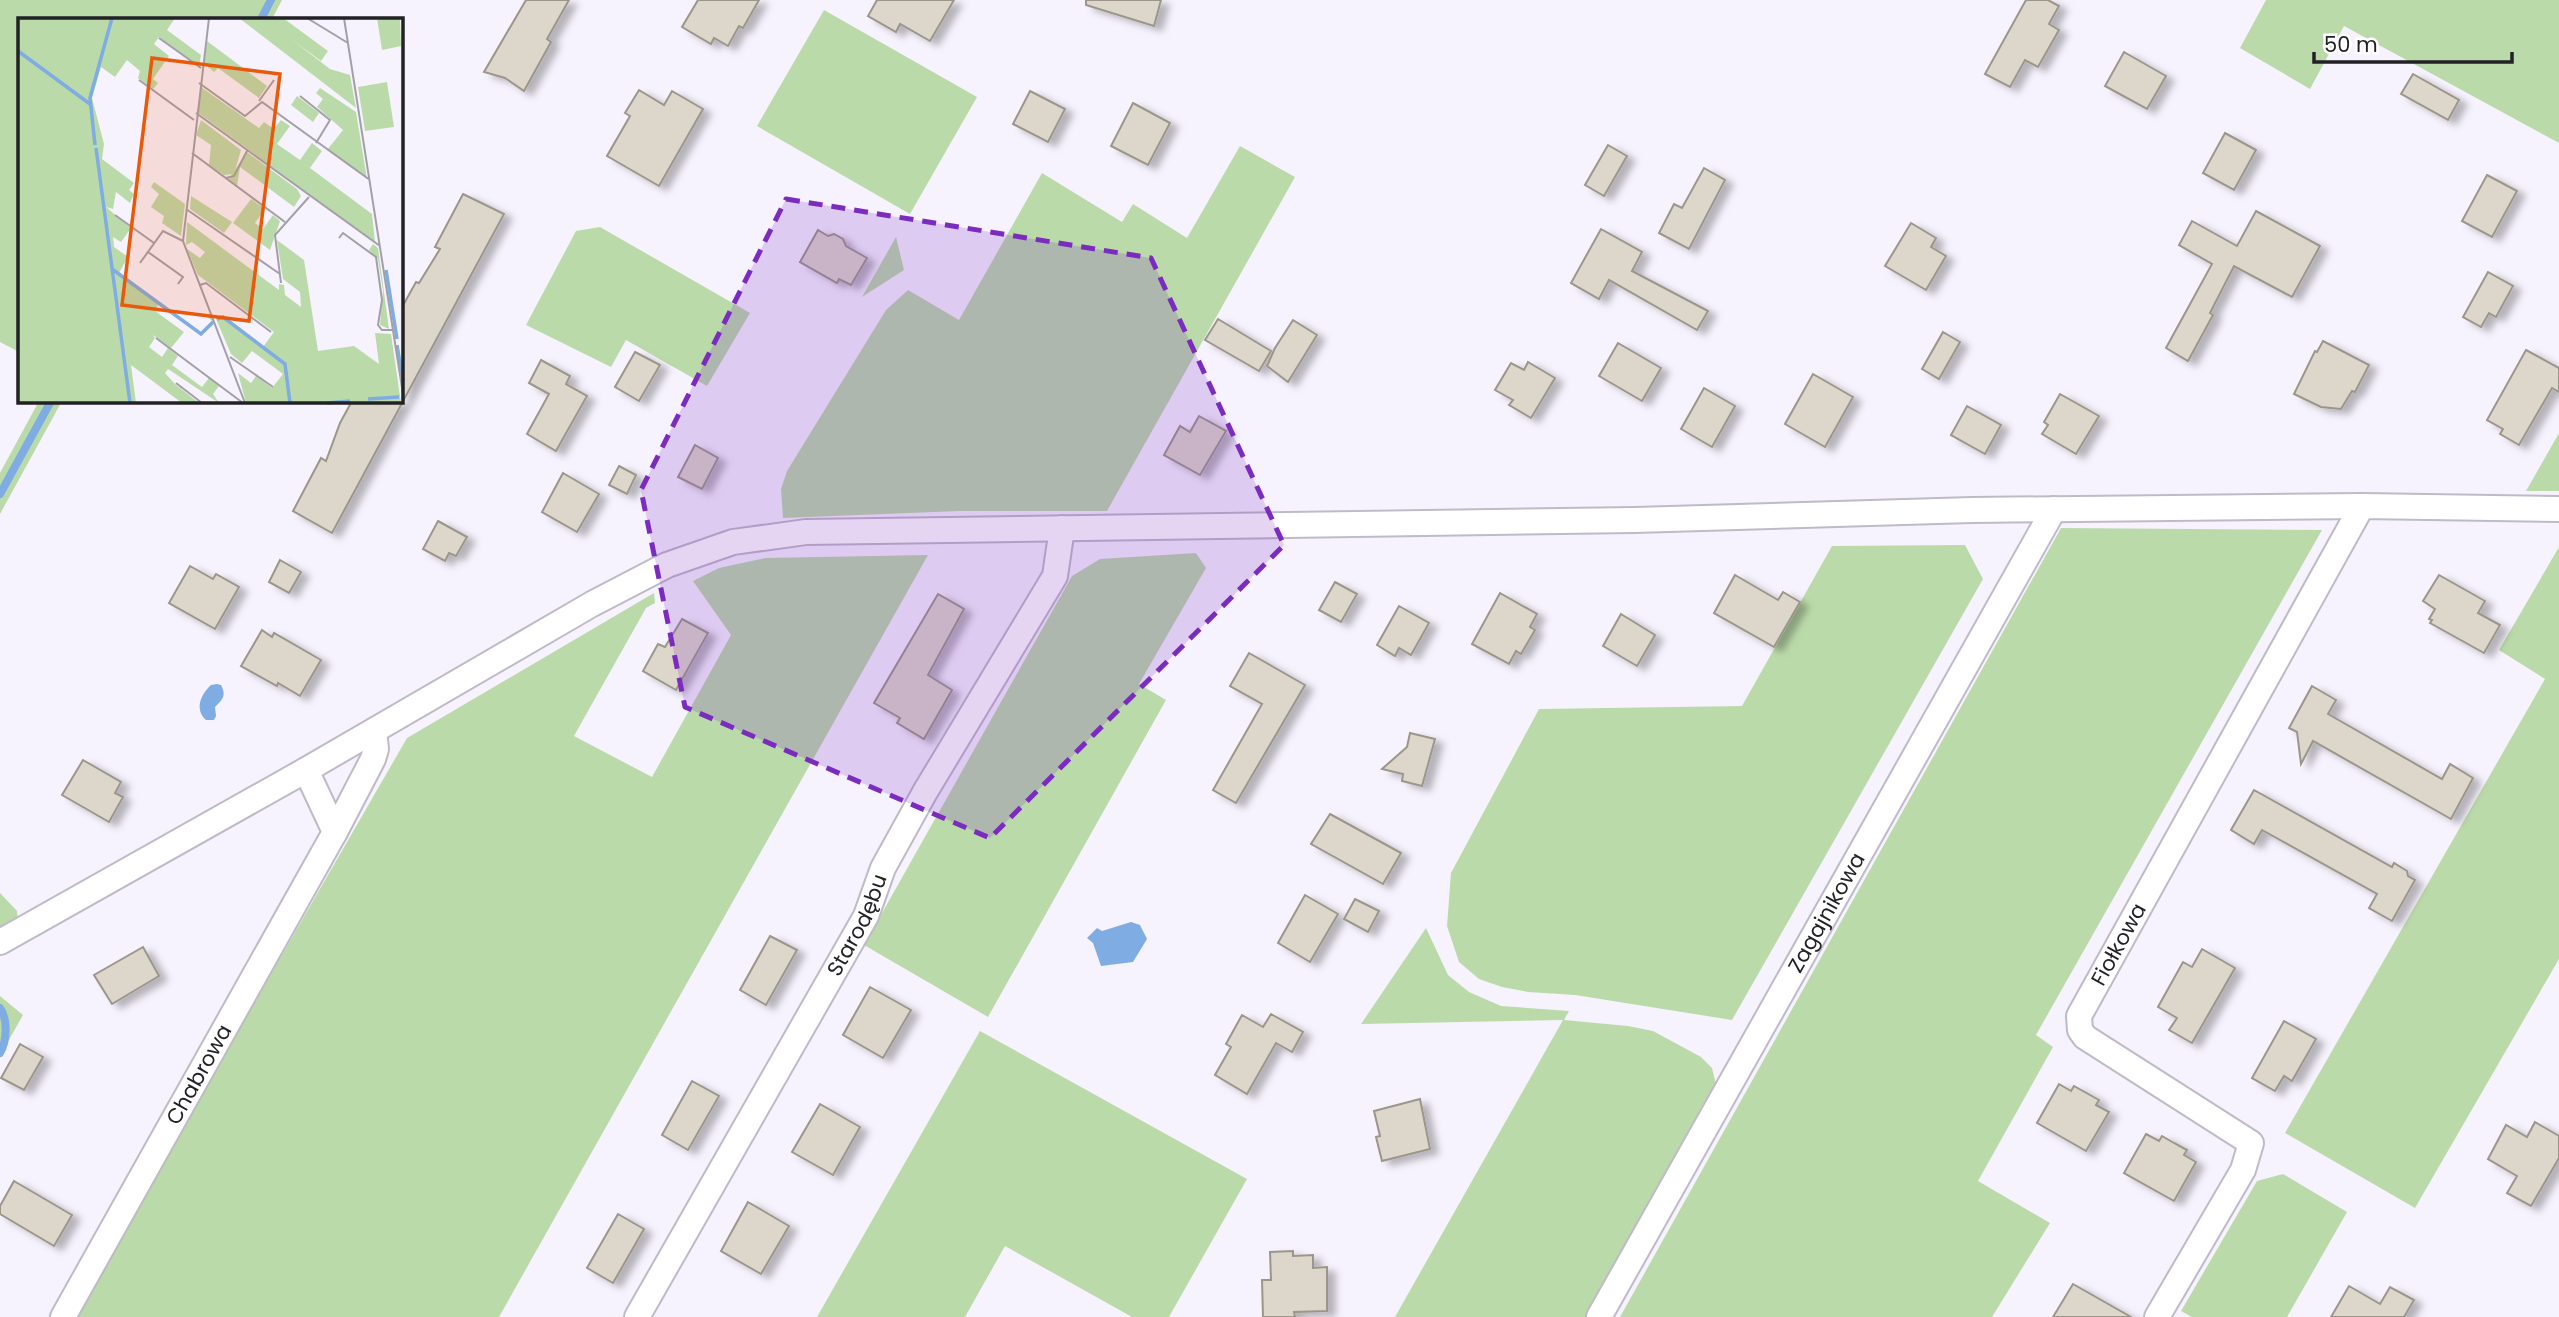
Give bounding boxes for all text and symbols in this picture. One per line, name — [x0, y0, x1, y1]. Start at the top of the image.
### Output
inset map — [18, 18, 402, 402]
scale bar — [2314, 21, 2512, 65]
text: 50 m — [2324, 30, 2378, 59]
street label: Zagajnikowa — [1781, 847, 1872, 978]
street label: Starodębu — [820, 870, 894, 981]
street label: Fiołkowa — [2084, 898, 2153, 991]
street label: Chabrowa — [159, 1019, 238, 1130]

